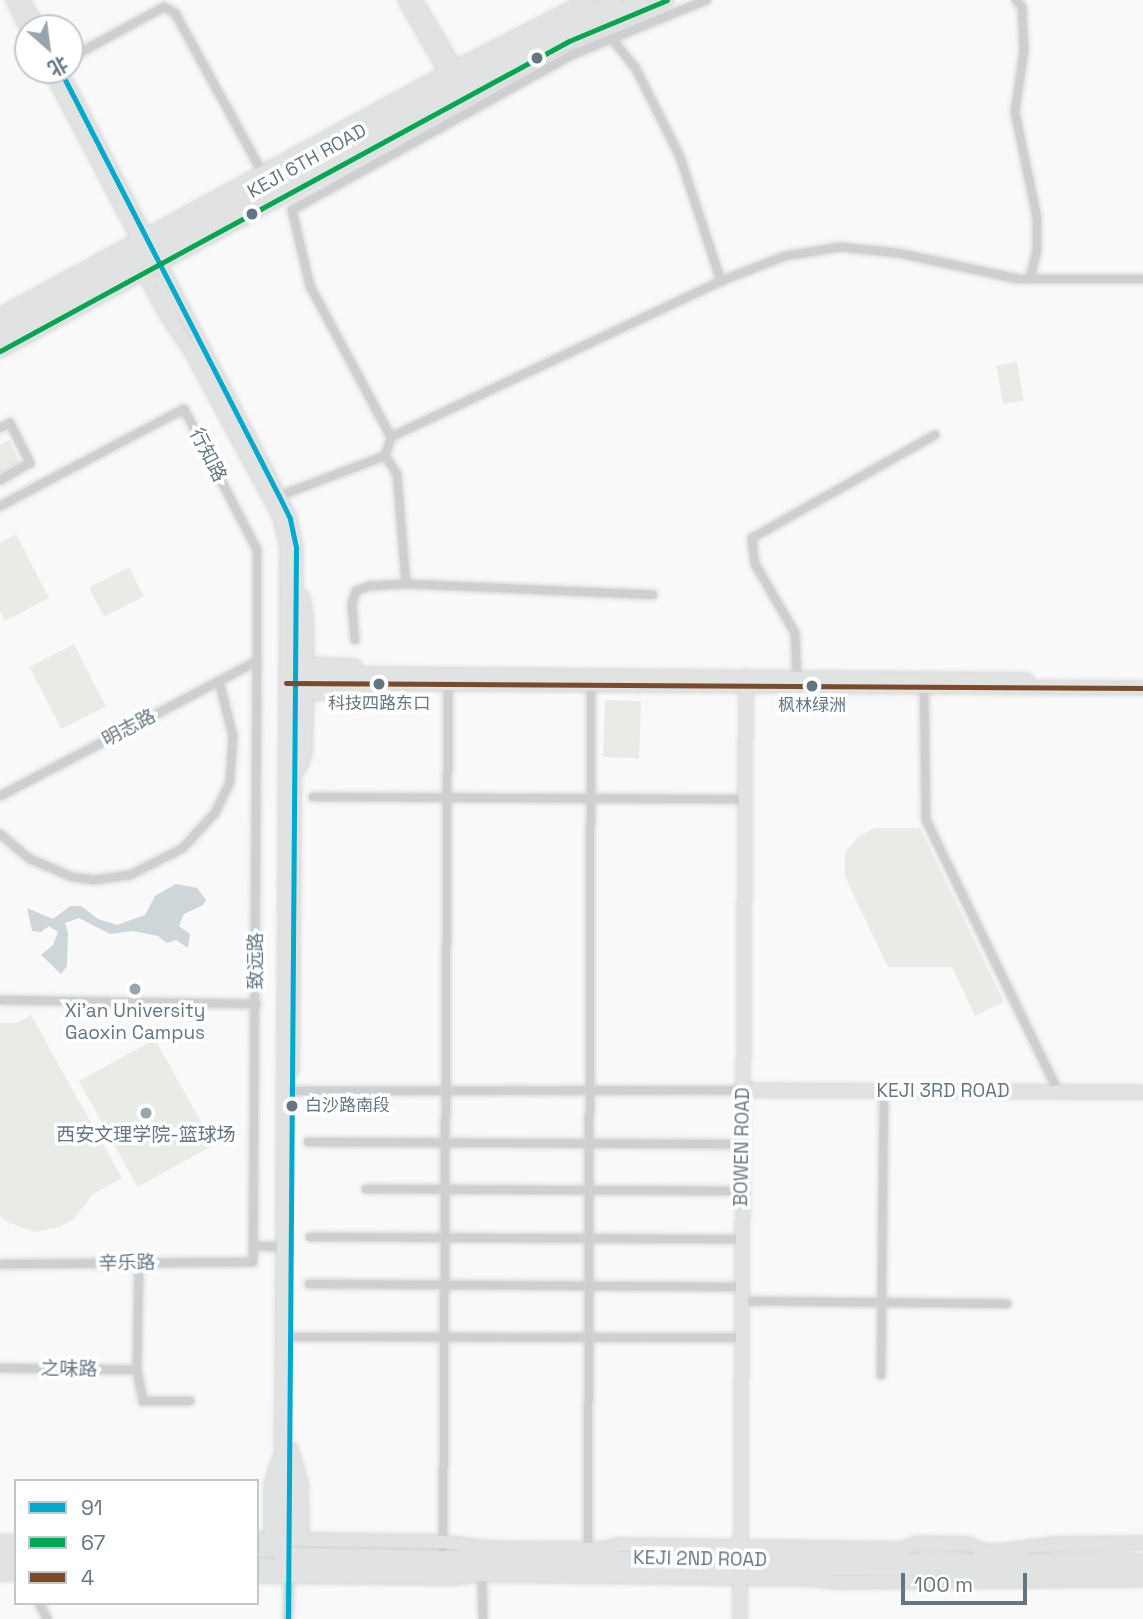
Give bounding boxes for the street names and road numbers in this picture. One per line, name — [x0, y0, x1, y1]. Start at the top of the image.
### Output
street label: KEJI 6TH ROAD — [244, 119, 370, 203]
street label: 行知路 — [185, 424, 231, 486]
street label: 明志路 — [98, 705, 160, 751]
street label: 致远路 — [245, 933, 267, 989]
street label: KEJI 3RD ROAD — [876, 1080, 1010, 1102]
street label: BOWEN ROAD — [730, 1087, 754, 1207]
street label: 辛乐路 — [98, 1251, 156, 1275]
street label: 之味路 — [40, 1357, 98, 1381]
street label: KEJI 2ND ROAD — [633, 1546, 767, 1572]

